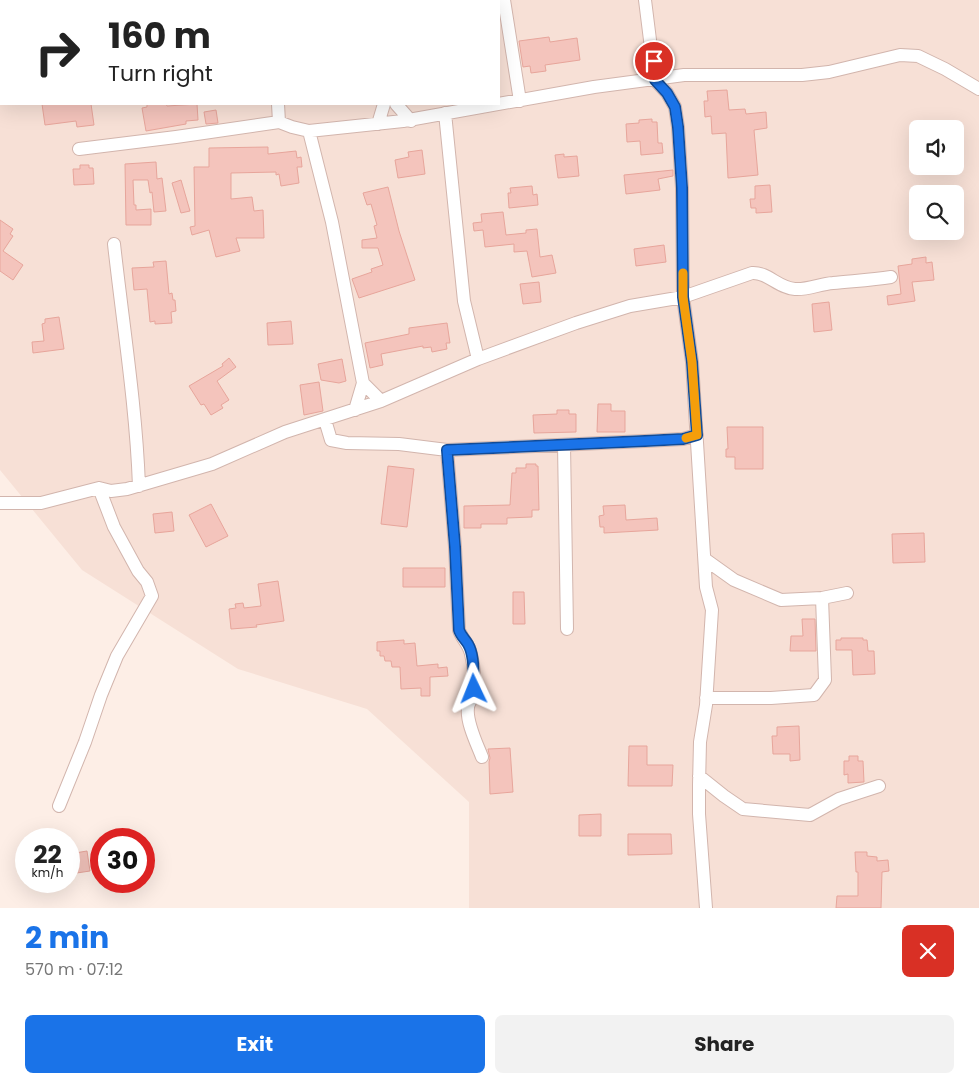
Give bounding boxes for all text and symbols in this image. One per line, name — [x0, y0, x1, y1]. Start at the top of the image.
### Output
text: 160 m — [108, 11, 211, 60]
icon: right — [25, 20, 90, 85]
pin — [633, 40, 675, 82]
icon: arrive — [640, 47, 668, 75]
text: Turn right — [108, 58, 213, 89]
map controls — [909, 120, 964, 240]
button: sound — [909, 120, 964, 175]
button: search — [909, 185, 964, 240]
position arrow — [447, 662, 499, 714]
speed limit sign: 30 — [90, 828, 155, 893]
text: 22 — [33, 837, 62, 872]
text: km/h — [32, 864, 63, 881]
text: 2 min — [25, 916, 109, 959]
button: close — [902, 925, 954, 977]
text: 570 m · 07:12 — [25, 958, 123, 981]
button: Exit — [25, 1015, 485, 1073]
button: Share — [495, 1015, 954, 1073]

